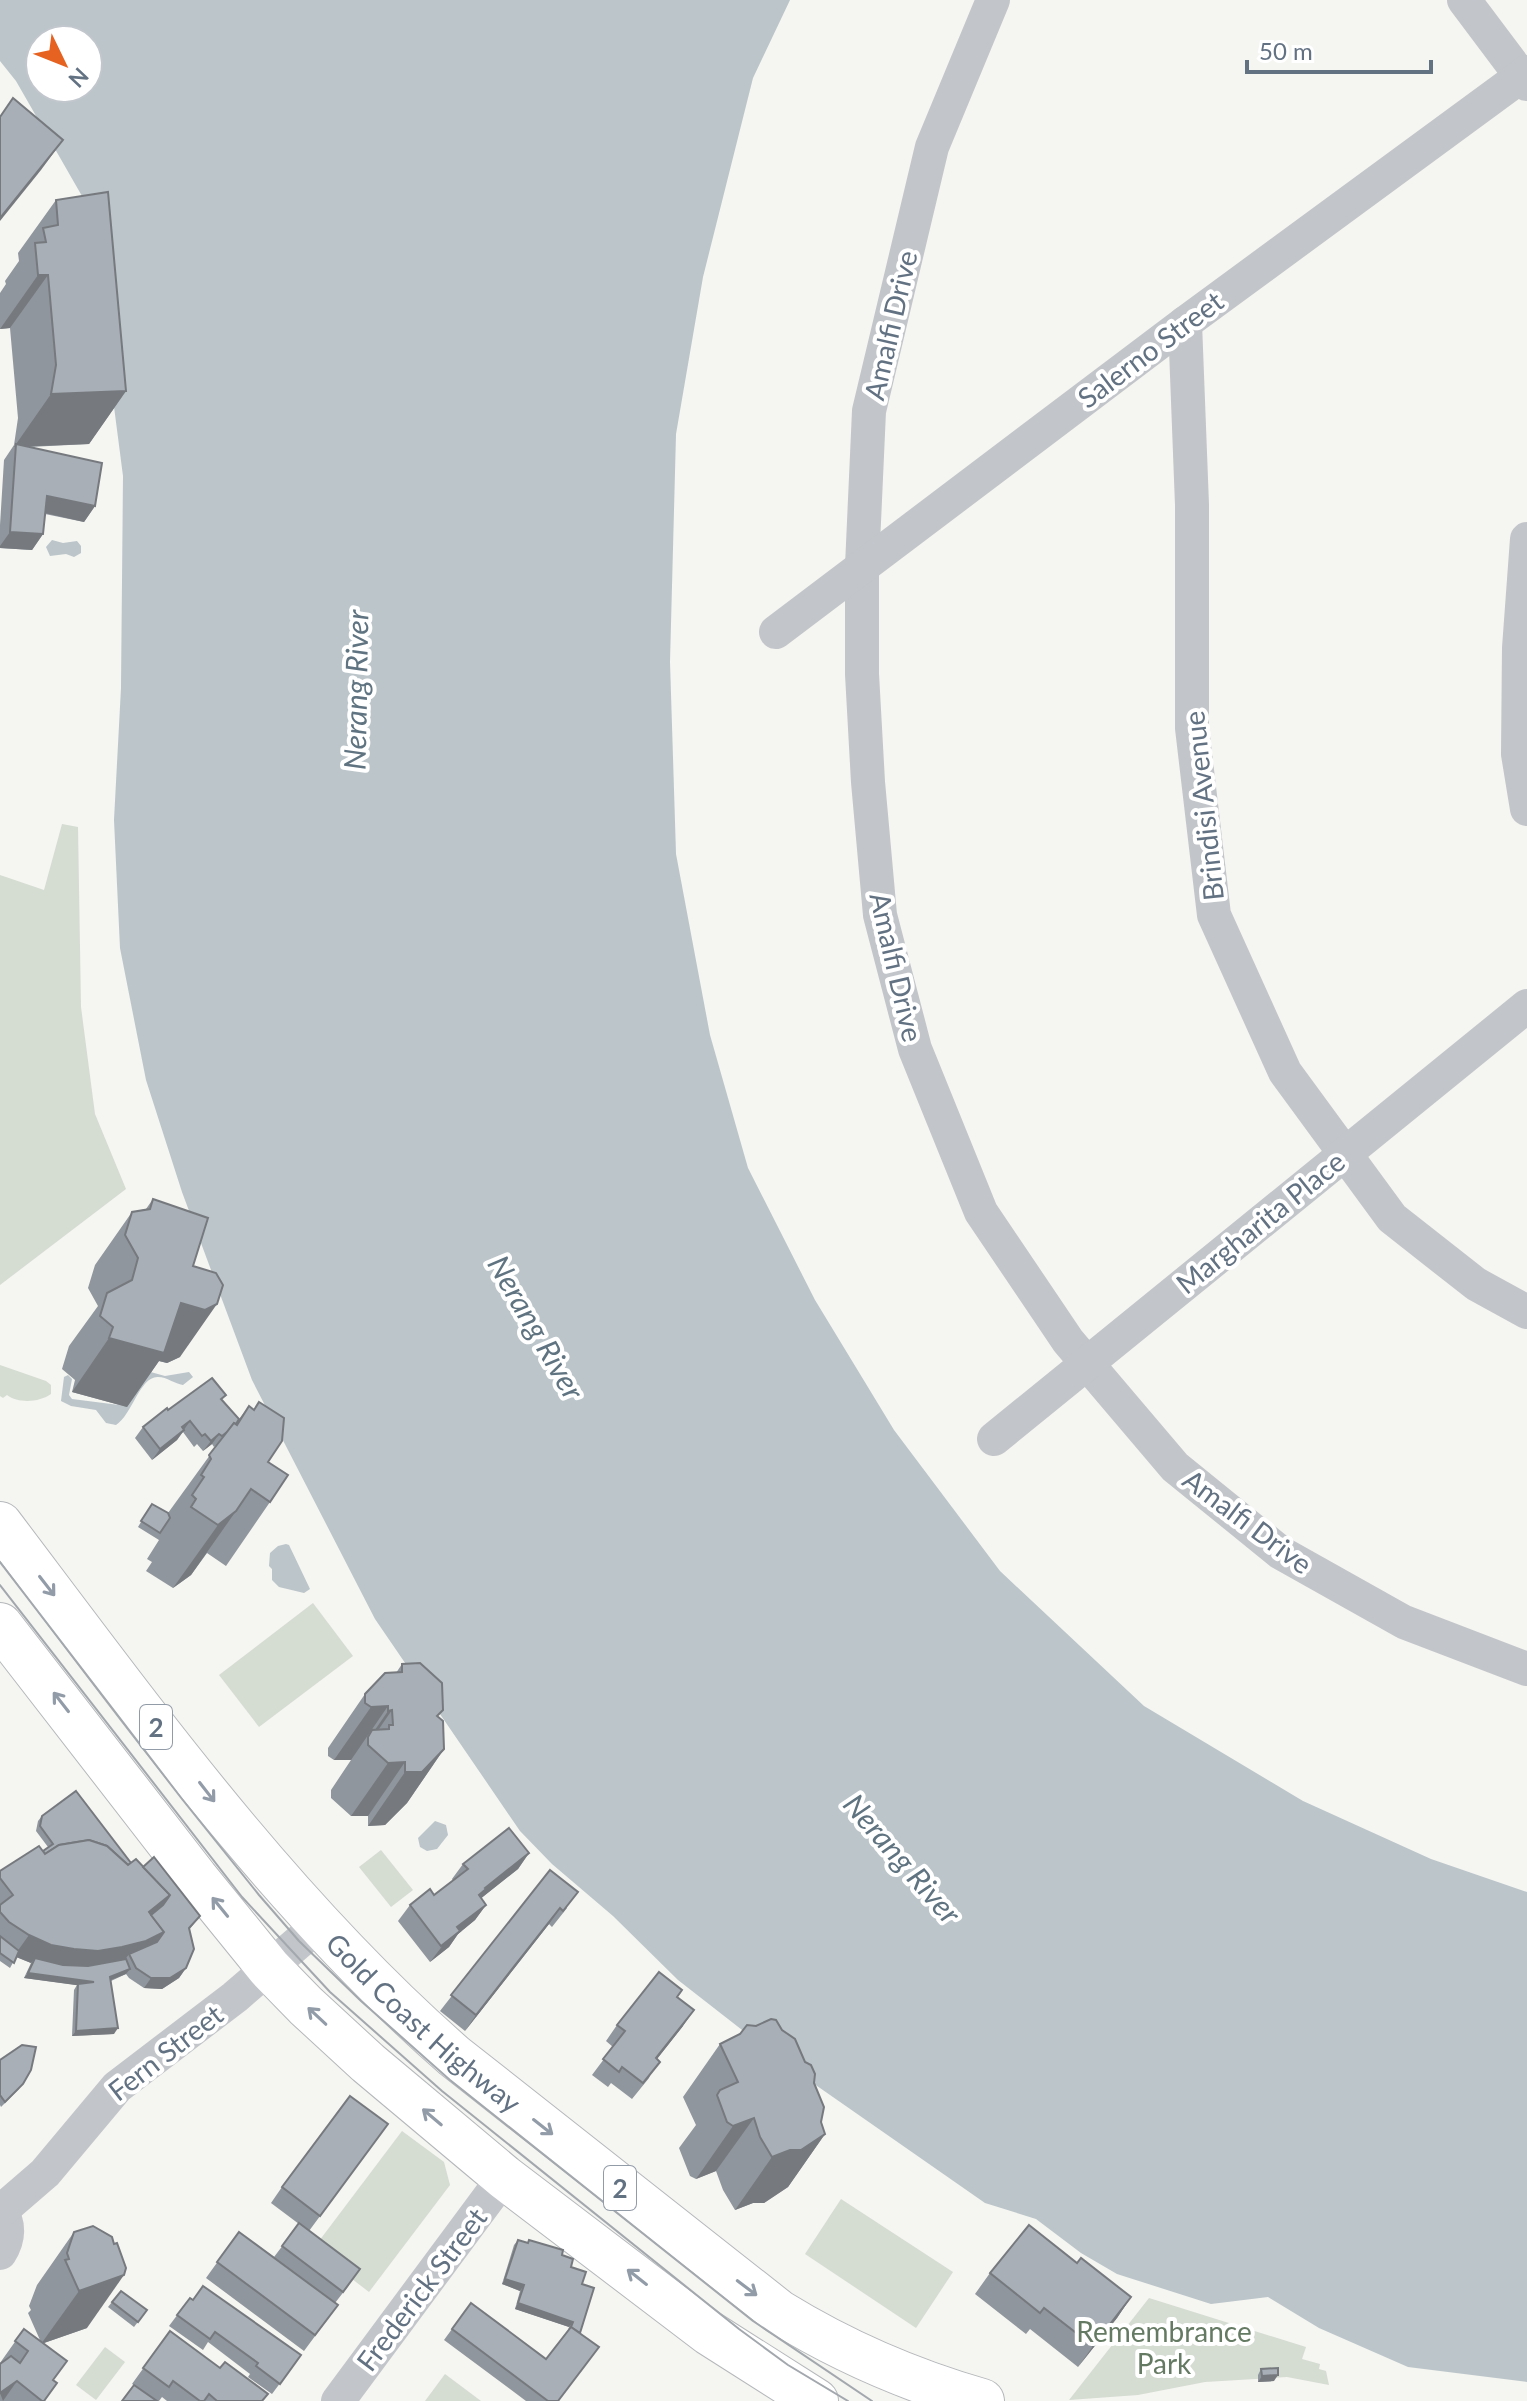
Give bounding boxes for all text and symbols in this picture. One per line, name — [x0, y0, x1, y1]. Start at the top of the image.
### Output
north arrow — [24, 24, 104, 104]
scale bar — [1247, 24, 1431, 74]
text: 50 m — [1259, 36, 1313, 65]
text: N — [63, 63, 95, 93]
street label: Amalfi Drive — [856, 247, 924, 403]
street label: Salerno Street — [1071, 283, 1229, 415]
water label: Nerang River — [336, 609, 374, 770]
street label: Brindisi Avenue — [1176, 709, 1230, 903]
street label: Amalfi Drive — [863, 889, 931, 1045]
street label: Margharita Place — [1169, 1144, 1351, 1300]
water label: Nerang River — [481, 1249, 593, 1406]
street label: Amalfi Drive — [1177, 1462, 1319, 1580]
one-way arrow — [39, 1575, 56, 1596]
one-way arrow — [52, 1692, 69, 1713]
road number: 2 — [140, 1705, 172, 1749]
one-way arrow — [198, 1781, 215, 1802]
water label: Nerang River — [837, 1786, 970, 1931]
one-way arrow — [211, 1897, 229, 1918]
street label: Gold Coast Highway — [319, 1926, 528, 2120]
street label: Fern Street — [101, 1997, 229, 2107]
one-way arrow — [308, 2008, 328, 2026]
one-way arrow — [423, 2108, 443, 2126]
one-way arrow — [532, 2118, 553, 2135]
road number: 2 — [604, 2166, 636, 2210]
street label: Frederick Street — [349, 2201, 493, 2377]
one-way arrow — [627, 2268, 648, 2285]
one-way arrow — [735, 2280, 757, 2296]
park label: Remembrance Park — [1076, 2314, 1252, 2380]

